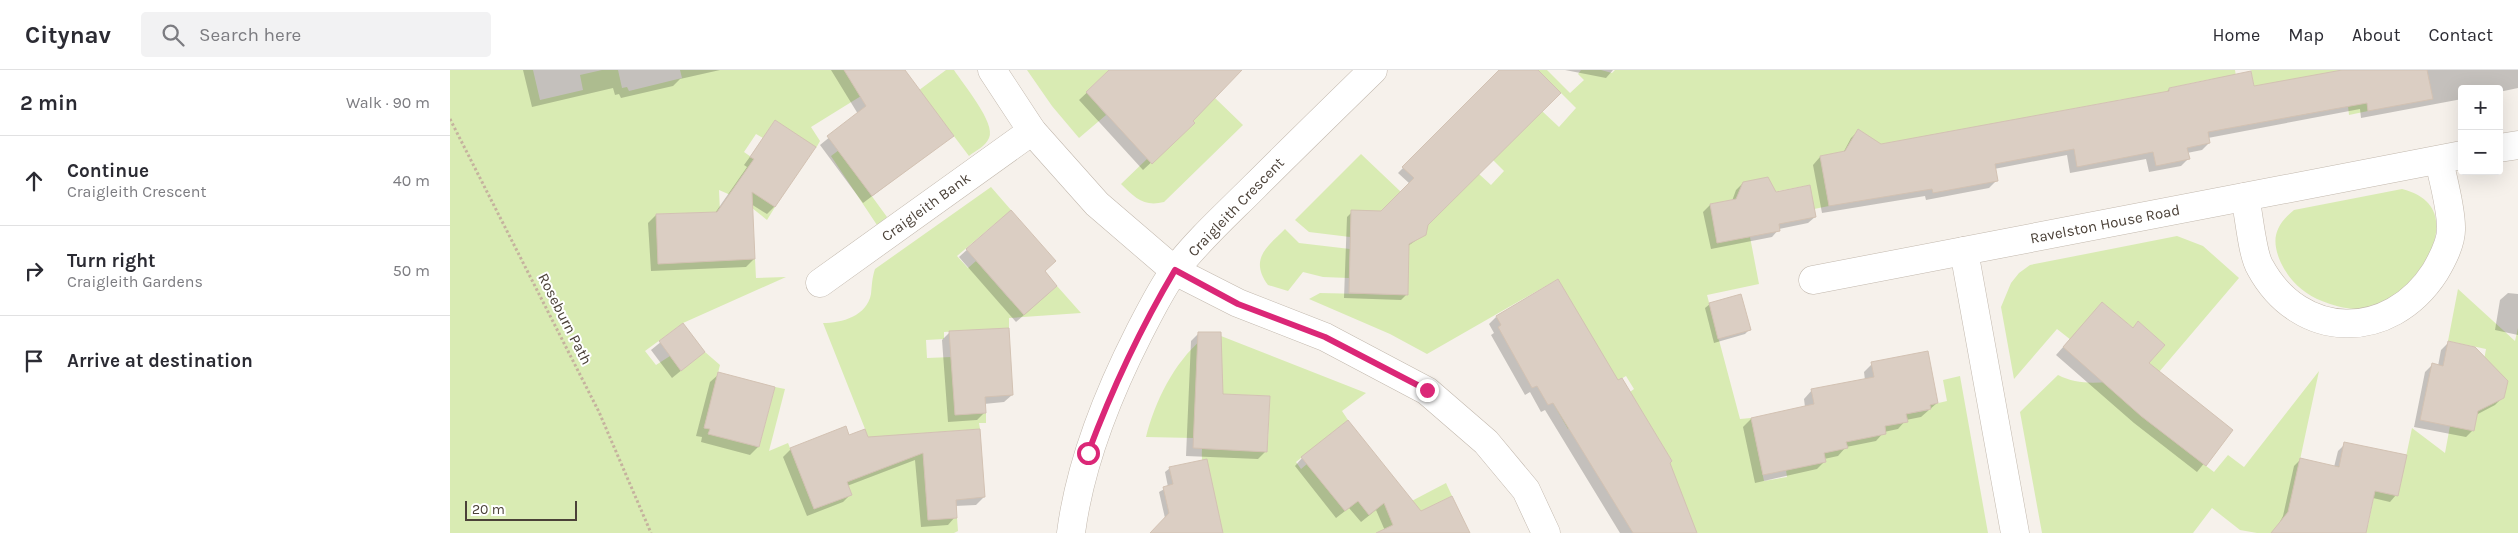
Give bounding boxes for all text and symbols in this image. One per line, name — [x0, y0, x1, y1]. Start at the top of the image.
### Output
search box — [141, 12, 491, 57]
text: Citynav — [25, 21, 111, 49]
icon: search — [159, 21, 187, 49]
text: Search here — [199, 24, 301, 46]
text: Home — [2212, 24, 2260, 46]
text: Map — [2288, 24, 2324, 46]
text: About — [2352, 24, 2401, 46]
text: Contact — [2429, 24, 2493, 46]
map controls — [2458, 85, 2503, 175]
button: + — [2458, 85, 2503, 130]
text: 2 min — [20, 91, 78, 115]
text: Walk · 90 m — [346, 93, 430, 112]
button: − — [2458, 130, 2503, 175]
street label: Craigleith Crescent — [1184, 153, 1288, 260]
text: Continue — [67, 160, 149, 182]
icon: ahead — [20, 167, 48, 195]
street label: Craigleith Bank — [878, 169, 974, 245]
text: 40 m — [393, 171, 430, 190]
text: Craigleith Crescent — [67, 182, 207, 201]
street label: Ravelston House Road — [2029, 201, 2181, 247]
text: Turn right — [67, 250, 156, 272]
icon: right — [20, 257, 48, 285]
text: 50 m — [393, 261, 430, 280]
street label: Roseburn Path — [534, 270, 596, 368]
text: Craigleith Gardens — [67, 272, 203, 291]
icon: arrive — [20, 347, 48, 375]
text: Arrive at destination — [67, 350, 253, 372]
route end — [1416, 379, 1439, 402]
route start — [1077, 442, 1100, 465]
scale bar — [465, 498, 578, 521]
text: 20 m — [472, 501, 505, 518]

